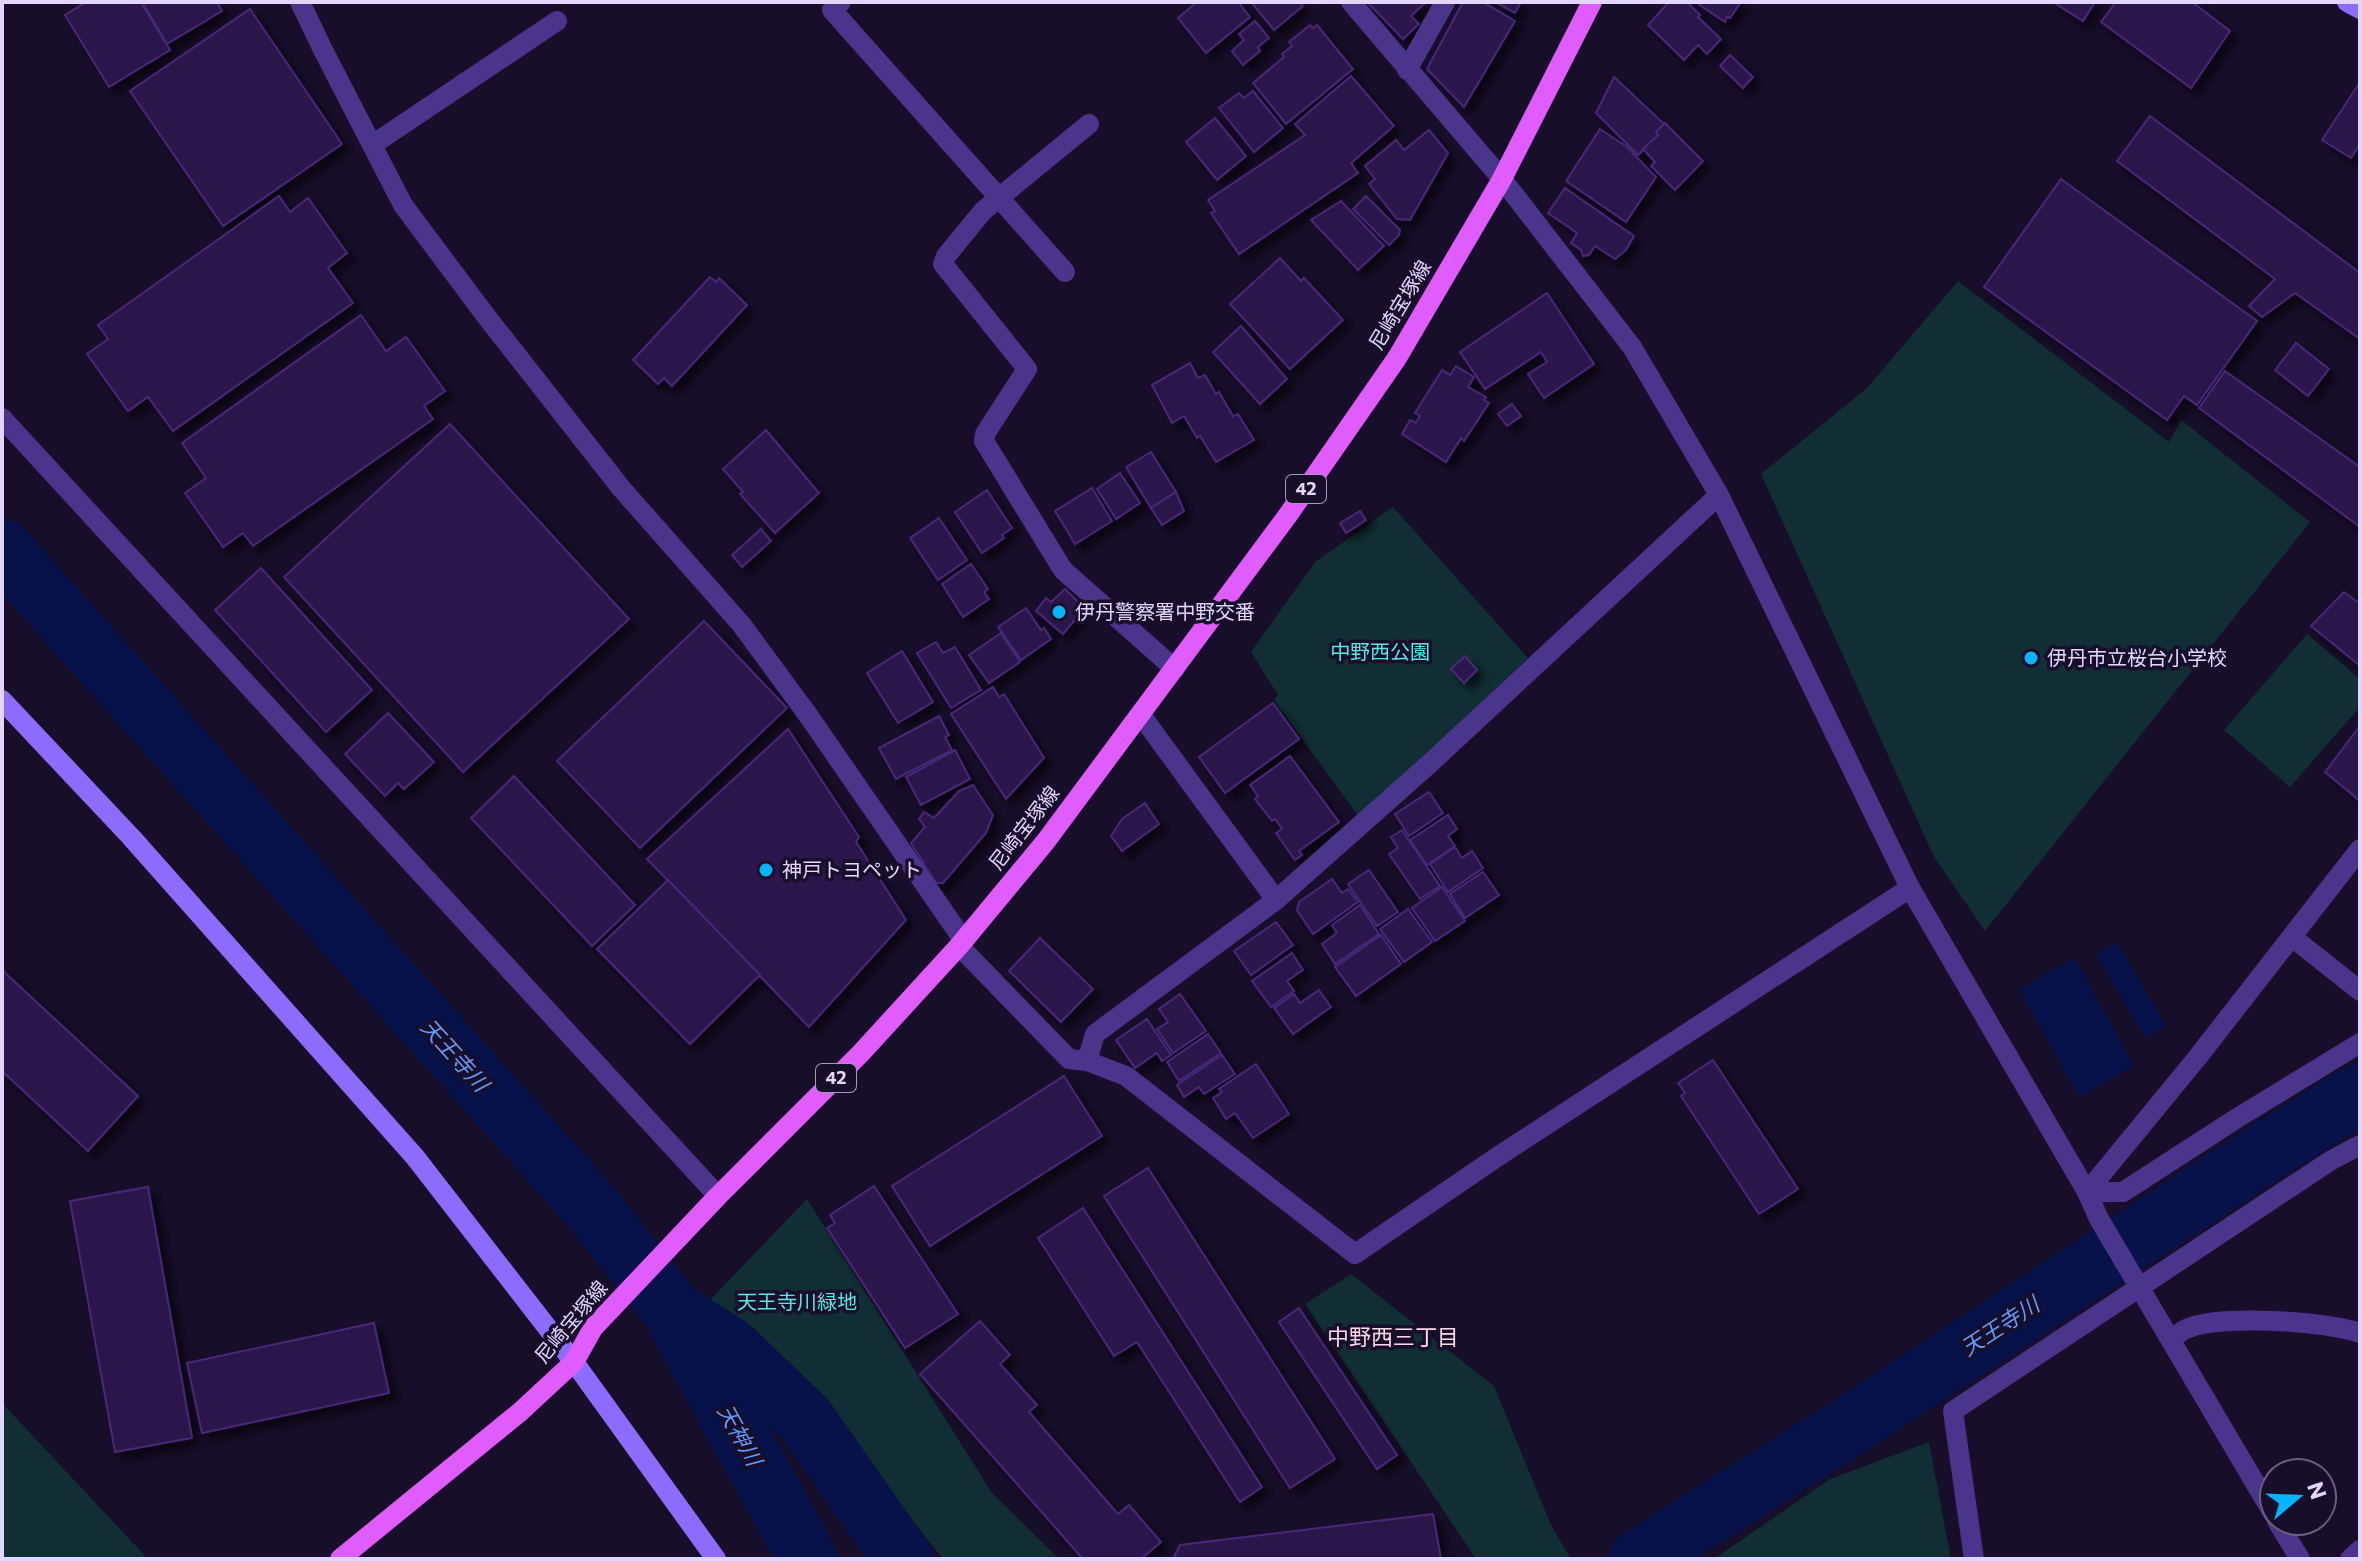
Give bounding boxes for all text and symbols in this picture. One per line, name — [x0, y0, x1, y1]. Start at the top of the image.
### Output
street label: 尼崎宝塚線 — [1363, 255, 1435, 354]
road number: 42 — [1286, 475, 1326, 503]
place label: 伊丹警察署中野交番 — [1075, 599, 1255, 623]
marker: 伊丹警察署中野交番 — [1050, 603, 1068, 621]
park label: 中野西公園 — [1330, 639, 1430, 663]
place label: 伊丹市立桜台小学校 — [2047, 645, 2227, 669]
marker: 伊丹市立桜台小学校 — [2022, 649, 2040, 667]
street label: 尼崎宝塚線 — [983, 781, 1063, 874]
place label: 神戸トヨペット — [782, 857, 922, 881]
marker: 神戸トヨペット — [757, 861, 775, 879]
water label: 天王寺川 — [416, 1013, 496, 1098]
road number: 42 — [816, 1064, 856, 1092]
street label: 尼崎宝塚線 — [529, 1275, 612, 1367]
park label: 天王寺川緑地 — [737, 1289, 857, 1313]
water label: 天王寺川 — [1955, 1289, 2046, 1361]
district label: 中野西三丁目 — [1327, 1323, 1459, 1350]
water label: 天神川 — [713, 1399, 769, 1472]
north arrow — [2258, 1457, 2338, 1537]
text: N — [2302, 1478, 2333, 1503]

